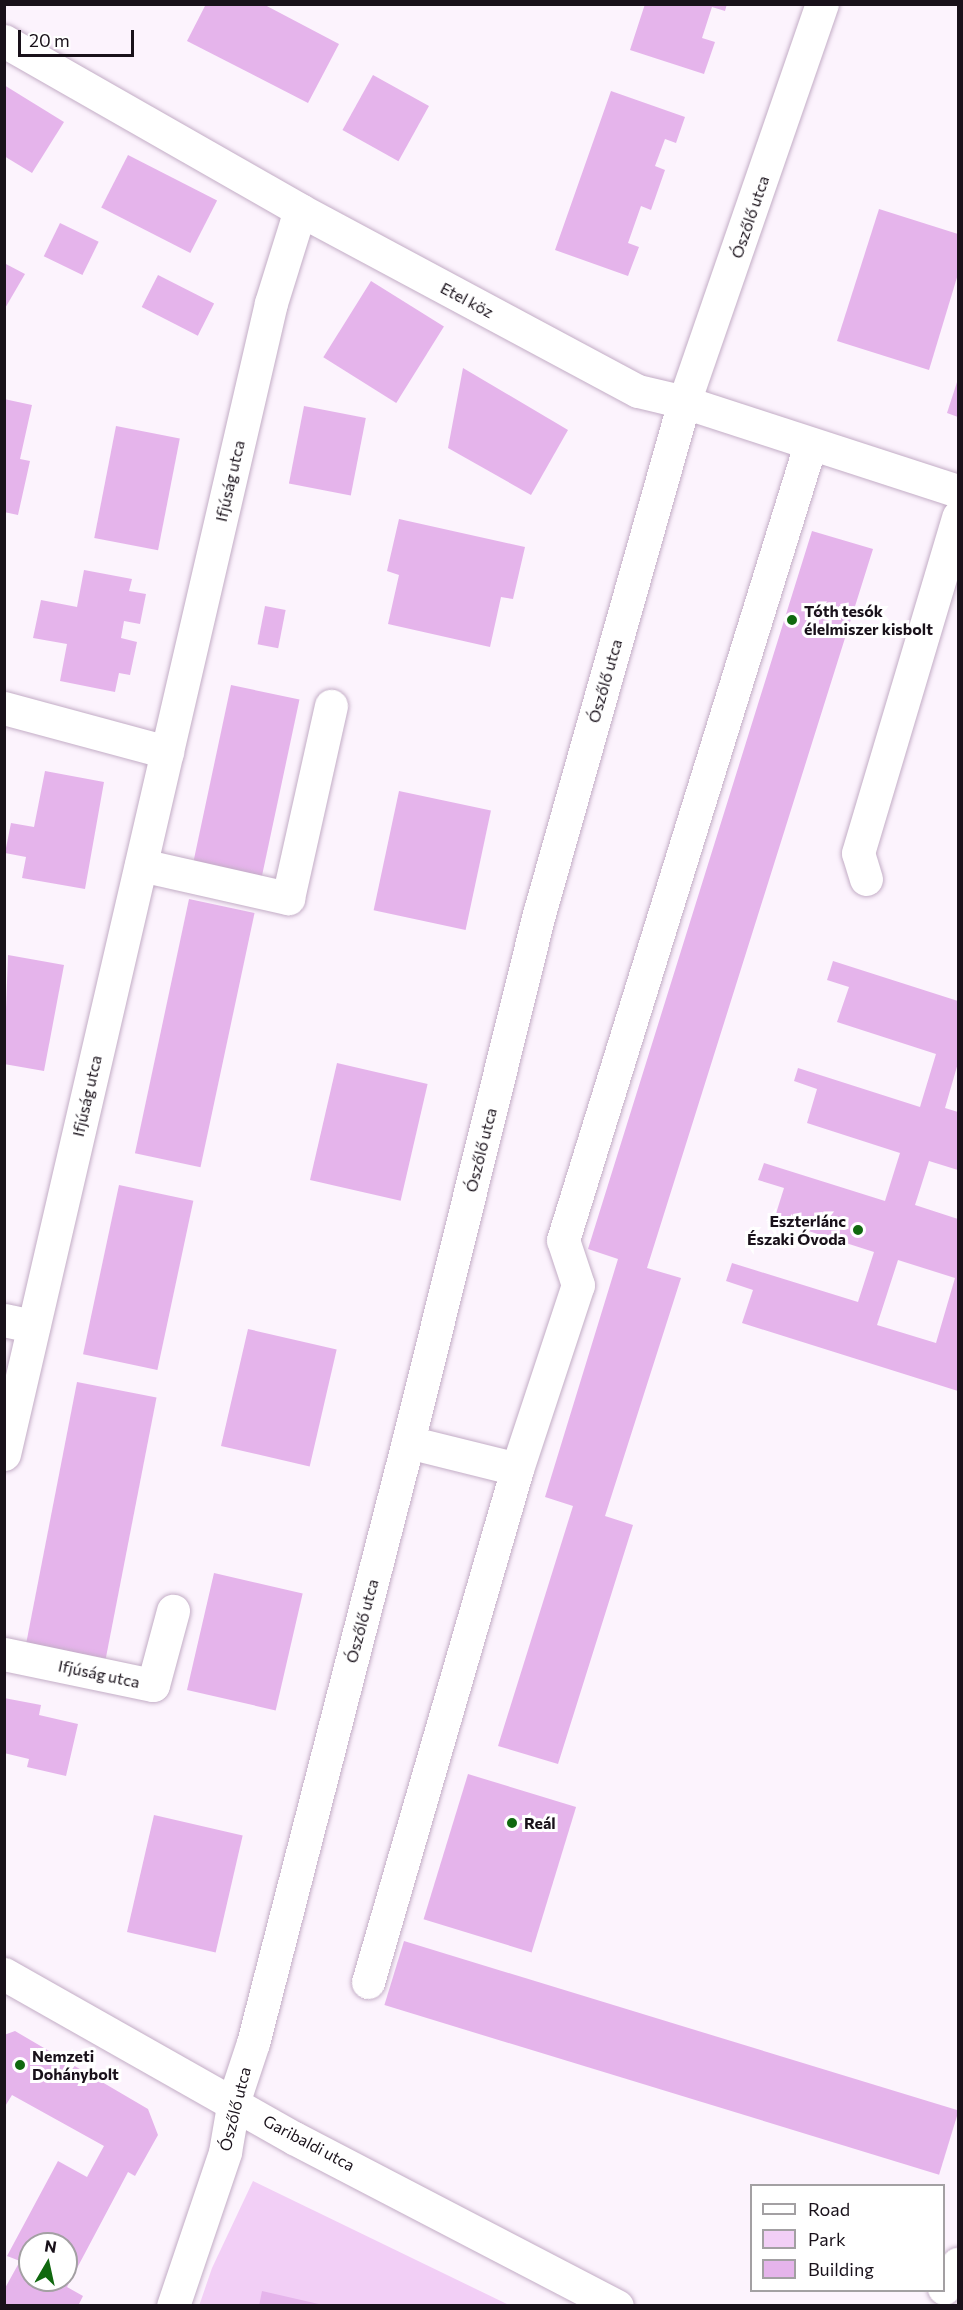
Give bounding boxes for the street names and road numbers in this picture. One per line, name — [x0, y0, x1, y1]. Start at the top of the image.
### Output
street label: Ószőlő utca — [727, 173, 773, 261]
street label: Etel köz — [437, 278, 497, 322]
street label: Ifjúság utca — [211, 439, 249, 523]
street label: Ószőlő utca — [584, 637, 626, 725]
street label: Ifjúság utca — [68, 1054, 106, 1138]
street label: Ószőlő utca — [461, 1106, 501, 1194]
street label: Ószőlő utca — [342, 1577, 382, 1665]
street label: Ifjúság utca — [57, 1656, 141, 1692]
street label: Ószőlő utca — [215, 2065, 255, 2153]
street label: Garibaldi utca — [260, 2111, 358, 2175]

